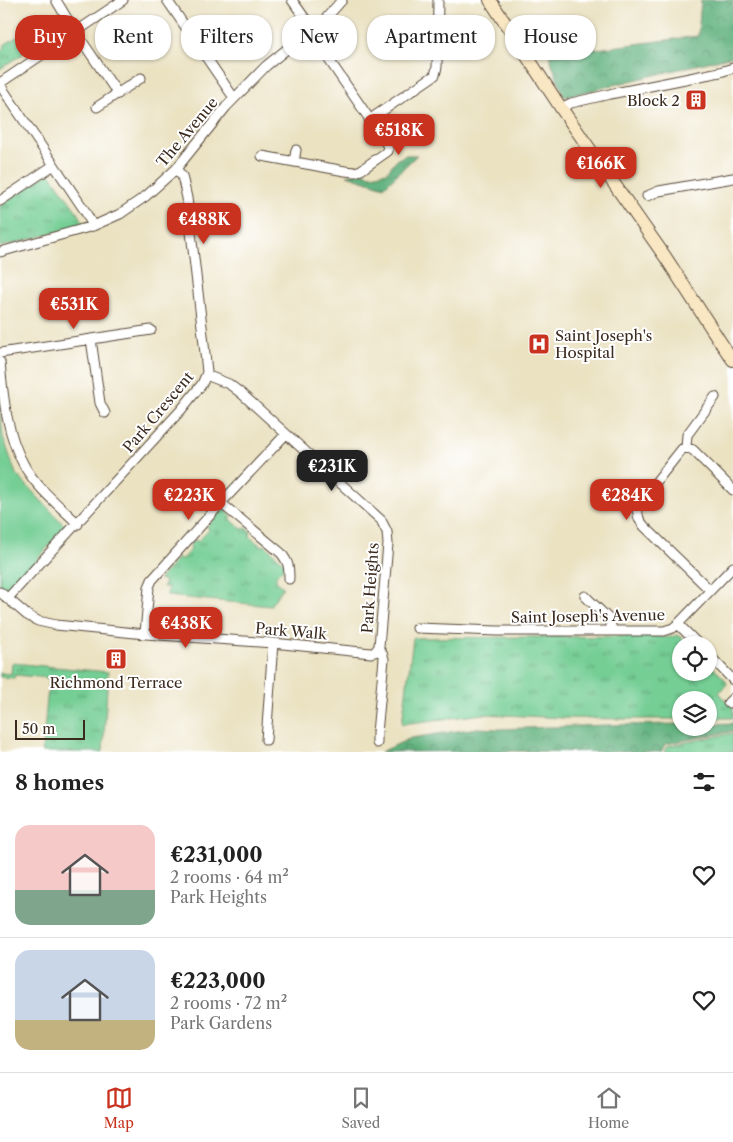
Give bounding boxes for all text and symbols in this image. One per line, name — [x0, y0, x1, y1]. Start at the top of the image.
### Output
chip: Buy — [15, 15, 85, 60]
chip: Rent — [95, 15, 171, 60]
chip: Filters — [181, 15, 272, 60]
chip: New — [282, 15, 357, 60]
chip: Apartment — [367, 15, 495, 60]
chip: House — [505, 15, 596, 60]
building icon: Block 2 — [684, 88, 708, 112]
place label: Block 2 — [627, 91, 680, 110]
street label: The Avenue — [152, 93, 222, 171]
pin: €518K — [364, 114, 434, 156]
text: €518K — [375, 120, 423, 140]
pin: €166K — [566, 146, 636, 189]
text: €166K — [576, 153, 626, 173]
pin: €488K — [169, 202, 239, 245]
text: €488K — [178, 209, 230, 229]
pin: €531K — [39, 288, 109, 330]
text: €531K — [50, 294, 98, 314]
place label: Saint Joseph's Hospital — [555, 326, 652, 362]
hospital icon: Saint Joseph's Hospital — [527, 332, 551, 356]
street label: Park Crescent — [119, 367, 198, 456]
pin: €231K — [297, 450, 367, 492]
text: €231K — [308, 456, 356, 476]
pin: €223K — [154, 478, 224, 521]
pin: €284K — [592, 478, 662, 521]
text: €223K — [164, 485, 214, 505]
text: €284K — [601, 485, 653, 505]
street label: Park Heights — [357, 542, 383, 634]
street label: Saint Joseph's Avenue — [511, 605, 665, 627]
pin: €438K — [151, 606, 221, 649]
text: €438K — [160, 613, 212, 633]
street label: Park Walk — [254, 618, 329, 644]
map controls — [672, 636, 717, 736]
button: locate — [672, 636, 717, 681]
building icon: Richmond Terrace — [104, 647, 128, 671]
place label: Richmond Terrace — [49, 673, 183, 692]
button: layers — [672, 691, 717, 736]
scale bar — [15, 717, 85, 740]
text: 50 m — [22, 720, 55, 738]
icon: filters — [690, 768, 718, 796]
text: 8 homes — [15, 770, 104, 795]
text: €231,000 — [170, 842, 263, 867]
icon: home — [55, 845, 115, 905]
icon: heart — [690, 861, 718, 889]
text: 2 rooms · 64 m² — [170, 867, 289, 887]
text: Park Heights — [170, 887, 267, 907]
text: €223,000 — [170, 968, 266, 993]
icon: home — [55, 970, 115, 1030]
icon: heart — [690, 986, 718, 1014]
text: 2 rooms · 72 m² — [170, 993, 287, 1013]
text: Park Gardens — [170, 1013, 272, 1033]
tab: Map — [104, 1084, 134, 1132]
tab: Saved — [342, 1084, 380, 1132]
tab: Home — [588, 1084, 629, 1132]

